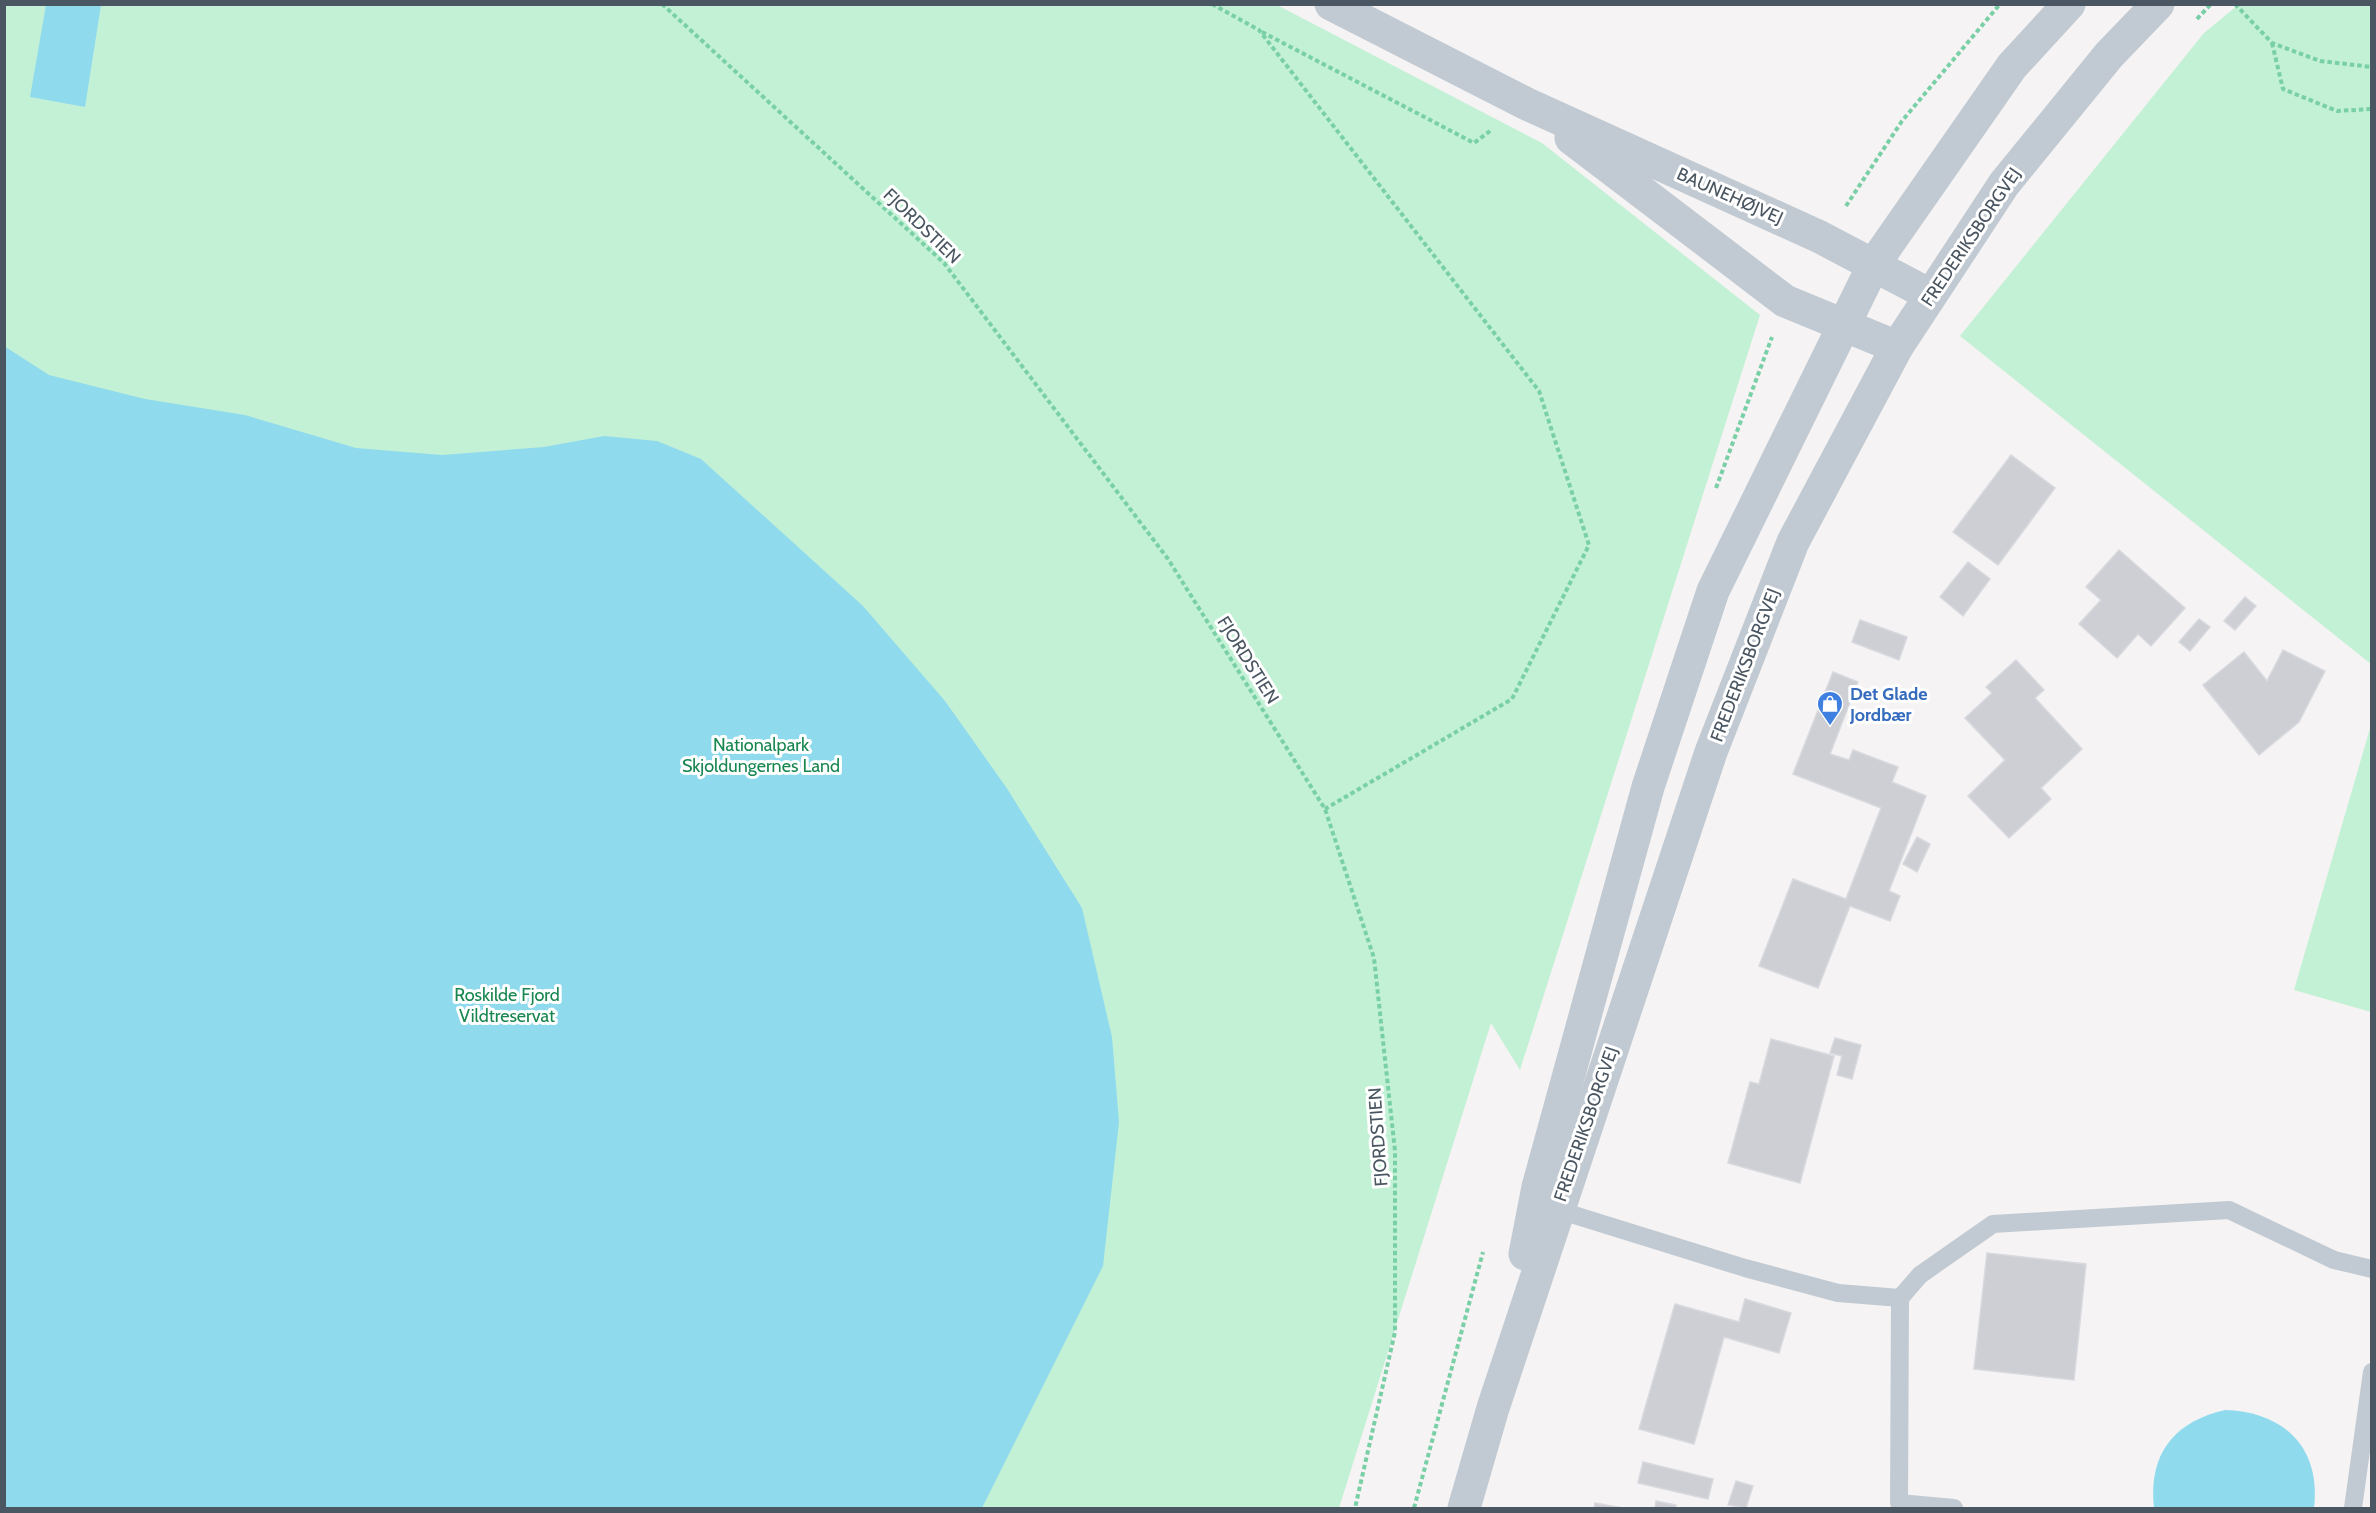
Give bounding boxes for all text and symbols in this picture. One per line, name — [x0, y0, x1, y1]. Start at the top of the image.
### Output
street label: BAUNEHØJVEJ — [1673, 163, 1787, 229]
street label: FREDERIKSBORGVEJ — [1916, 164, 2026, 310]
street label: FJORDSTIEN — [879, 184, 965, 268]
street label: FREDERIKSBORGVEJ — [1706, 585, 1784, 745]
street label: FJORDSTIEN — [1212, 612, 1284, 708]
place label: Det Glade Jordbær — [1849, 683, 1927, 726]
shop icon: Det Glade Jordbær — [1815, 689, 1845, 727]
park label: Nationalpark Skjoldungernes Land — [682, 734, 840, 777]
park label: Roskilde Fjord Vildtreservat — [454, 984, 560, 1027]
street label: FREDERIKSBORGVEJ — [1549, 1044, 1623, 1204]
street label: FJORDSTIEN — [1364, 1087, 1392, 1187]

